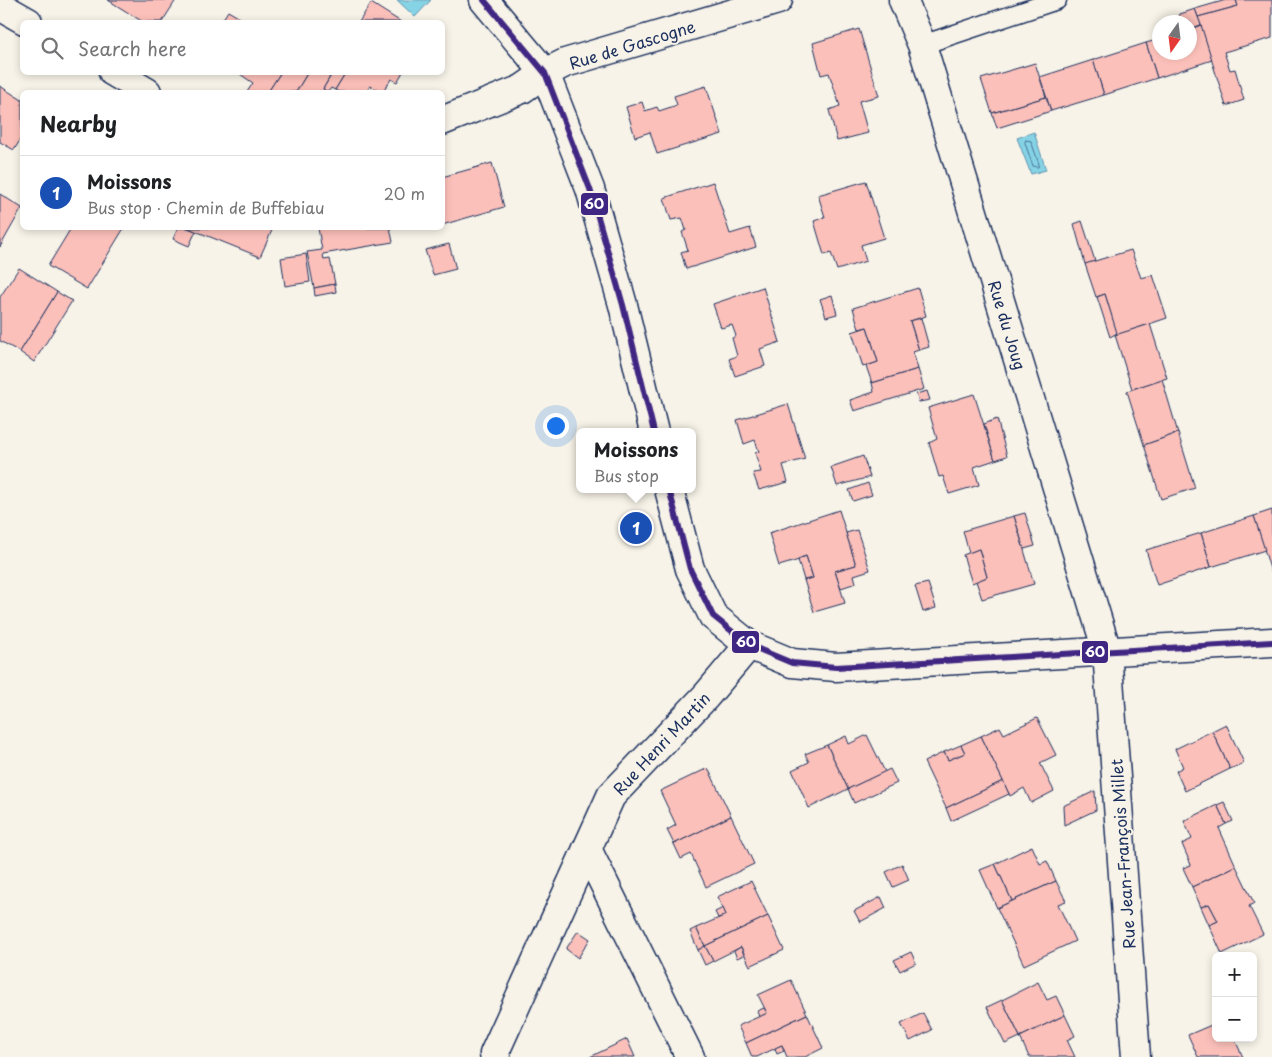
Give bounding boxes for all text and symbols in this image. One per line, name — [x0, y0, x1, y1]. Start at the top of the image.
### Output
street label: Rue de Gascogne — [566, 13, 698, 75]
north arrow — [1152, 15, 1197, 60]
search box — [20, 20, 445, 75]
icon: search — [38, 34, 66, 62]
text: Search here — [78, 34, 187, 62]
text: Nearby — [40, 107, 117, 139]
text: Moissons — [87, 167, 172, 195]
text: 1 — [52, 181, 60, 205]
text: 20 m — [384, 181, 425, 205]
line badge: 60 — [580, 192, 609, 216]
text: 60 — [584, 193, 604, 214]
text: Bus stop · Chemin de Buffebiau — [87, 195, 325, 219]
street label: Rue du Joug — [983, 277, 1033, 373]
your location — [543, 413, 569, 439]
popup — [576, 428, 696, 493]
text: Moissons — [594, 435, 678, 463]
text: Bus stop — [594, 463, 659, 487]
pin: 1 — [620, 509, 652, 547]
line badge: 60 — [731, 630, 760, 654]
text: 60 — [736, 631, 756, 652]
line badge: 60 — [1081, 640, 1109, 664]
text: 60 — [1085, 641, 1105, 662]
street label: Rue Henri Martin — [607, 686, 715, 800]
street label: Rue Jean-François Millet — [1103, 758, 1141, 950]
map controls — [1212, 952, 1257, 1042]
button: + — [1212, 952, 1257, 997]
button: − — [1212, 997, 1257, 1042]

